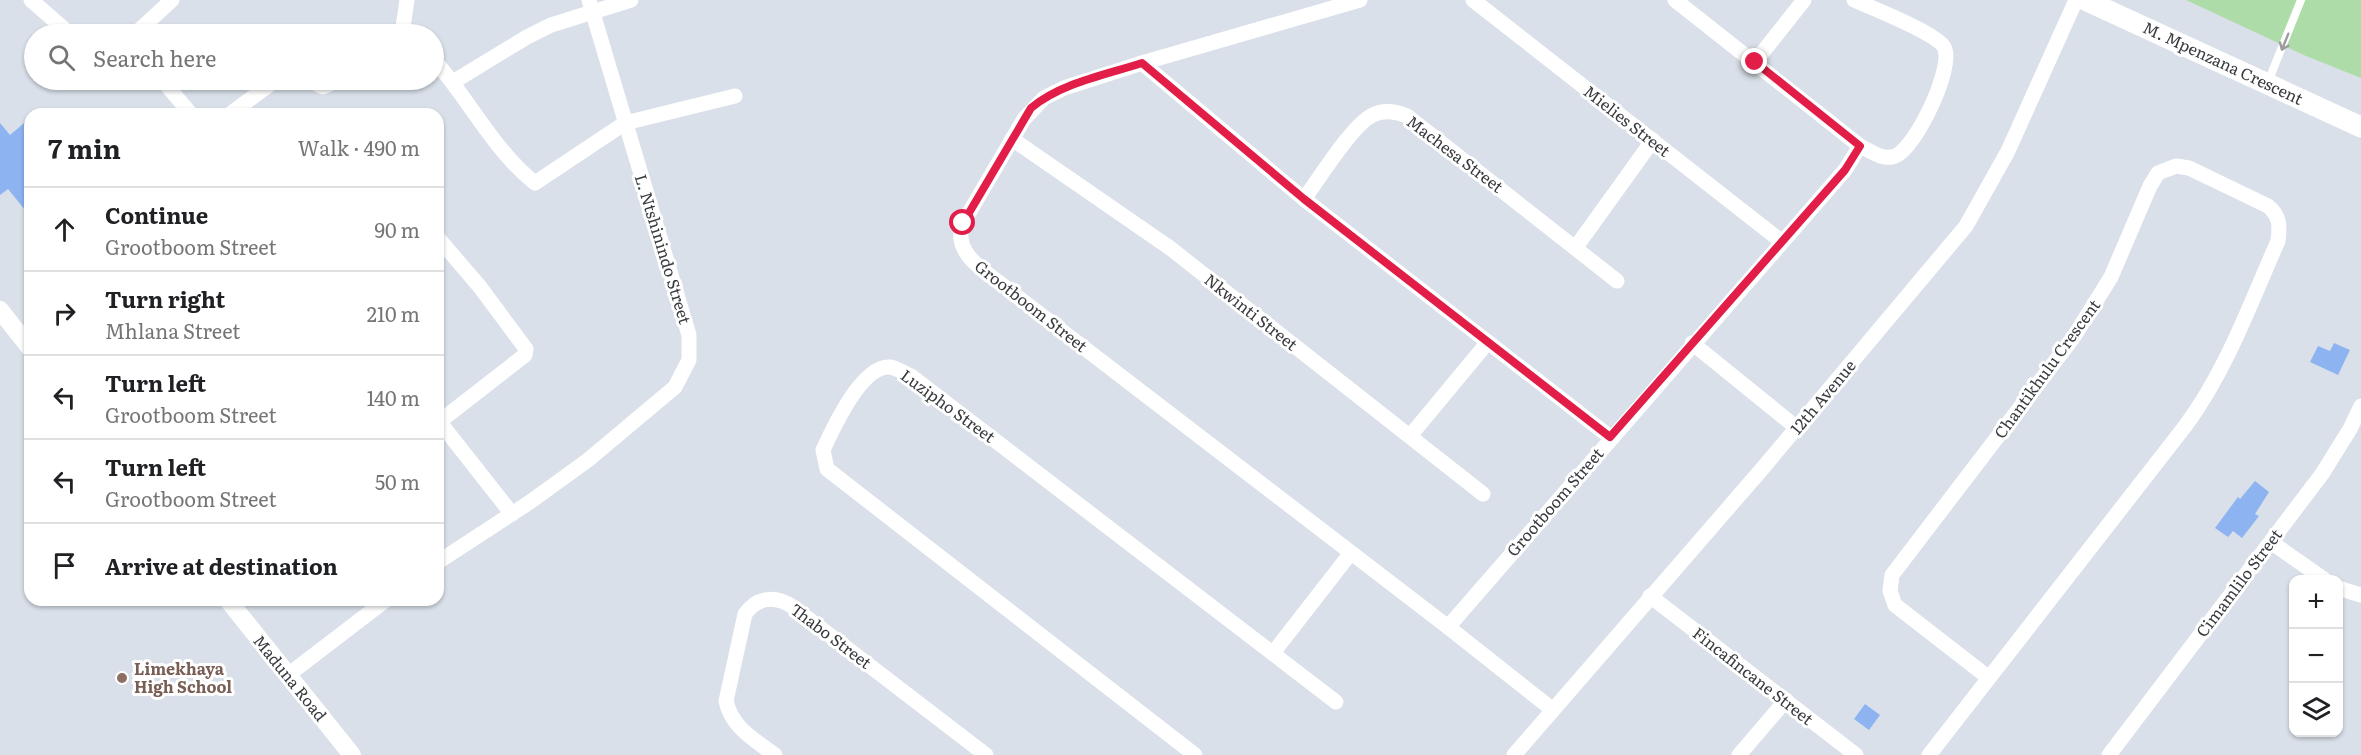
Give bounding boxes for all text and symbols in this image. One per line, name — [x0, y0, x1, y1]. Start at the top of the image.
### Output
street label: M. Mpenzana Crescent — [2139, 14, 2308, 110]
search box — [24, 24, 444, 90]
one-way arrow — [2278, 32, 2289, 51]
icon: search — [45, 41, 78, 74]
text: Search here — [93, 41, 216, 74]
route end — [1741, 48, 1767, 74]
street label: Mielies Street — [1579, 79, 1676, 162]
street label: Machesa Street — [1402, 109, 1509, 198]
text: 7 min — [48, 128, 121, 167]
text: Walk · 490 m — [298, 132, 420, 162]
street label: L. Ntshinindo Street — [630, 171, 698, 327]
text: Continue — [105, 198, 208, 231]
route start — [949, 209, 975, 235]
icon: ahead — [48, 213, 81, 246]
text: 90 m — [375, 214, 420, 244]
text: Grootboom Street — [105, 231, 277, 261]
street label: Grootboom Street — [970, 254, 1093, 357]
street label: Nkwinti Street — [1200, 267, 1304, 356]
text: Turn right — [105, 282, 225, 315]
street label: Chantikhulu Crescent — [1987, 293, 2105, 443]
icon: right — [48, 297, 81, 330]
text: 210 m — [367, 298, 420, 328]
text: Mhlana Street — [105, 315, 240, 345]
street label: 12th Avenue — [1784, 354, 1861, 439]
street label: Luzipho Street — [896, 363, 1001, 448]
text: Turn left — [105, 366, 206, 399]
icon: left — [48, 381, 81, 414]
text: 140 m — [367, 382, 420, 412]
text: Grootboom Street — [105, 399, 277, 429]
street label: Grootboom Street — [1500, 441, 1609, 561]
text: Turn left — [105, 450, 206, 483]
icon: left — [48, 465, 81, 498]
text: 50 m — [375, 466, 420, 496]
text: Grootboom Street — [105, 483, 277, 513]
street label: Cimamlilo Street — [2189, 523, 2287, 642]
icon: arrive — [48, 549, 81, 582]
text: Arrive at destination — [105, 549, 338, 582]
map controls — [2289, 575, 2343, 737]
button: + — [2289, 575, 2343, 629]
street label: Thabo Street — [786, 597, 878, 674]
street label: Fincafincane Street — [1688, 620, 1819, 730]
street label: Maduna Road — [248, 629, 333, 726]
button: − — [2289, 629, 2343, 683]
place label: Limekhaya High School — [134, 656, 232, 698]
marker: Limekhaya High School — [115, 671, 129, 685]
button: layers — [2289, 683, 2343, 737]

